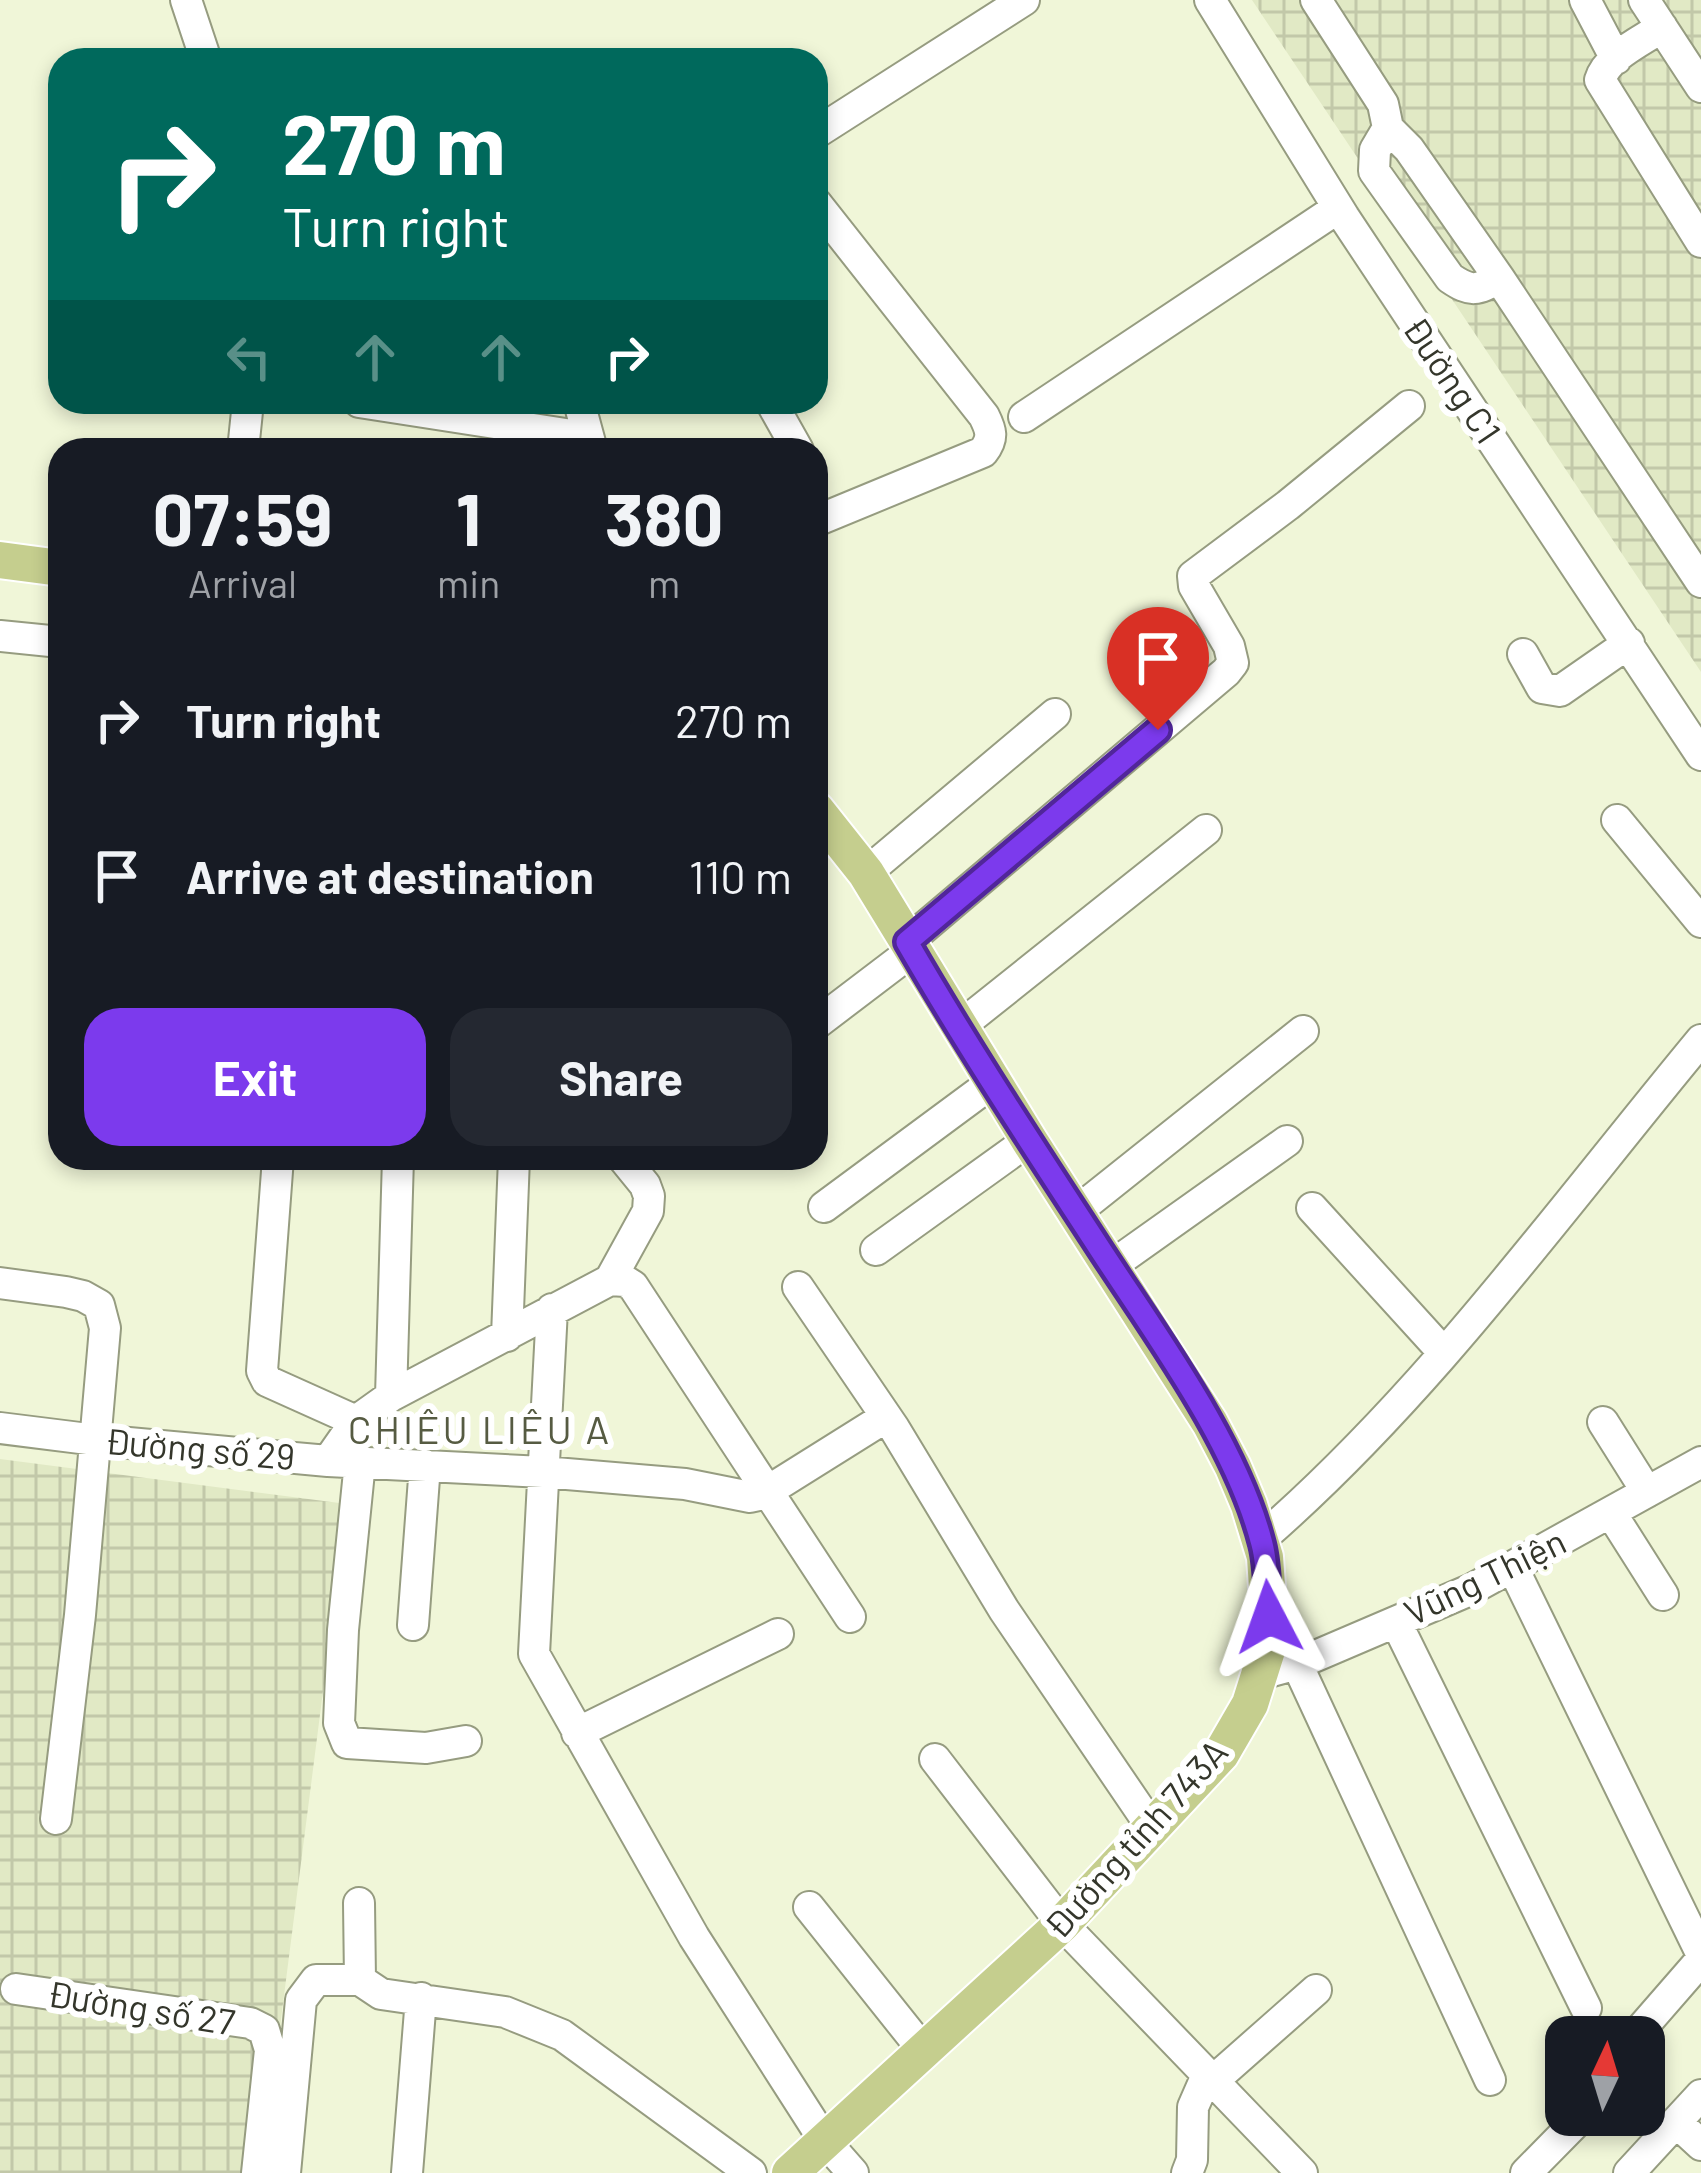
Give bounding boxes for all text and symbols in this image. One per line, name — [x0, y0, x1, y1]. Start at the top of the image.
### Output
text: 270 m — [282, 91, 506, 192]
icon: right — [84, 96, 240, 252]
text: Turn right — [282, 193, 510, 258]
street label: Đường C1 — [1395, 308, 1511, 451]
icon: left — [216, 324, 282, 390]
icon: ahead — [342, 324, 408, 390]
icon: ahead — [468, 324, 534, 390]
icon: right — [594, 324, 660, 390]
text: 07:59 — [152, 474, 332, 560]
text: 1 — [456, 474, 481, 560]
text: 380 — [605, 474, 724, 560]
text: Arrival — [188, 559, 297, 606]
text: min — [437, 559, 500, 606]
text: m — [648, 559, 680, 606]
pin — [1107, 607, 1209, 730]
icon: arrive — [1125, 625, 1191, 691]
icon: right — [84, 687, 150, 753]
text: Turn right — [186, 693, 381, 747]
text: 270 m — [675, 693, 792, 747]
icon: arrive — [84, 843, 150, 909]
text: Arrive at destination — [186, 849, 594, 903]
text: 110 m — [689, 849, 792, 903]
button: Exit — [84, 1008, 426, 1146]
button: Share — [450, 1008, 792, 1146]
district label: CHIÊU LIÊU A — [348, 1405, 612, 1452]
street label: Đường số 29 — [103, 1418, 297, 1477]
street label: Vũng Thiện — [1397, 1518, 1572, 1633]
position arrow — [1206, 1554, 1332, 1680]
street label: Đường tỉnh 743A — [1034, 1730, 1235, 1946]
street label: Đường số 27 — [45, 1971, 238, 2043]
north arrow — [1545, 2016, 1665, 2136]
map controls — [1545, 2016, 1665, 2136]

